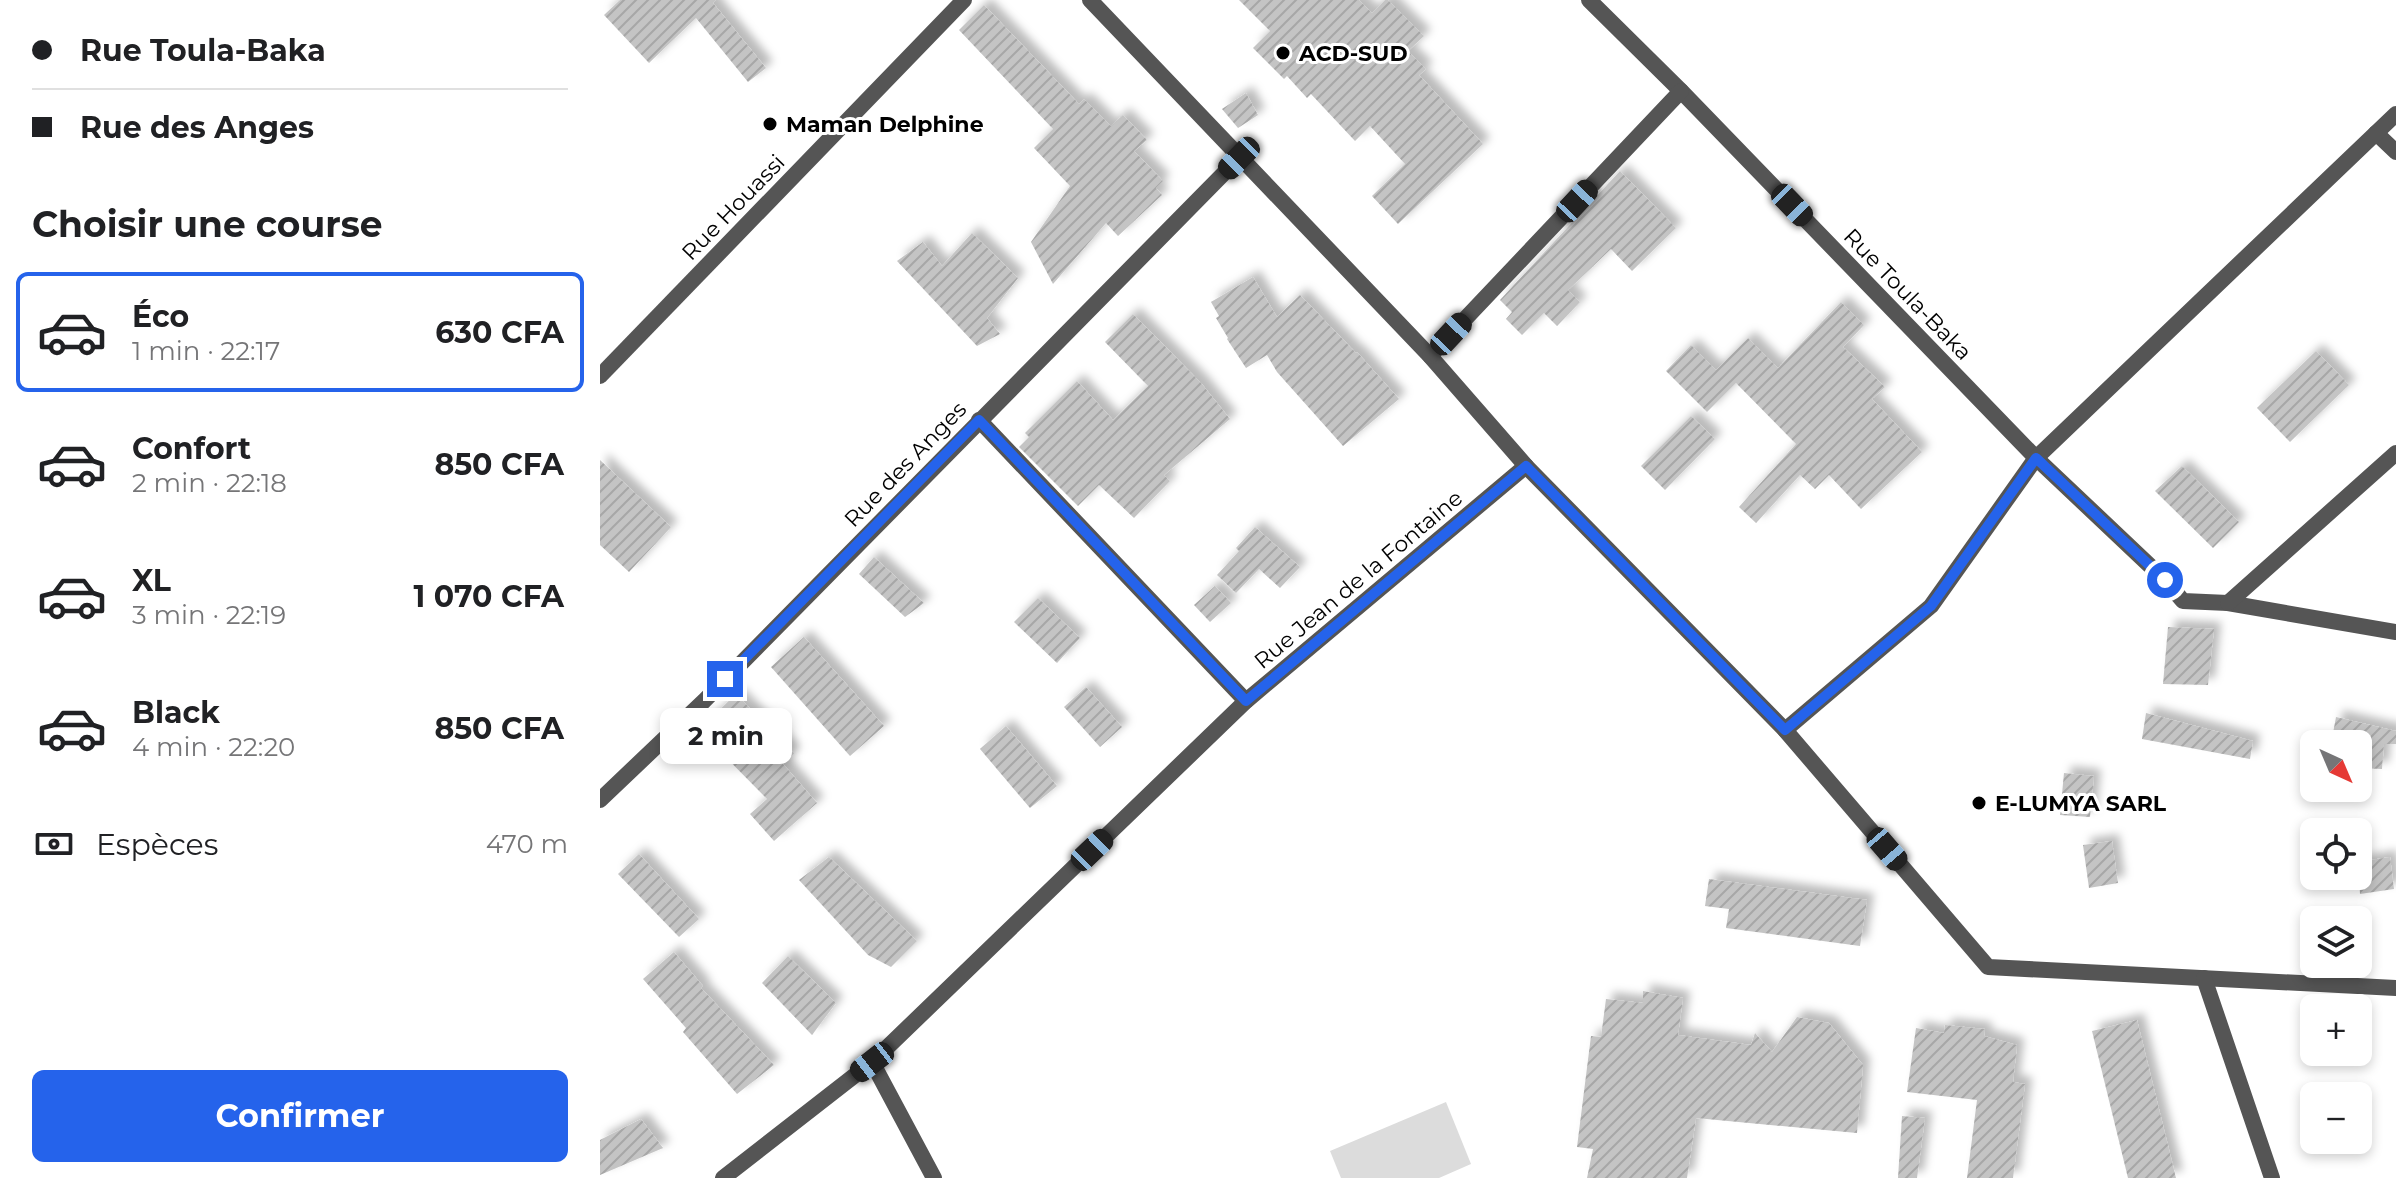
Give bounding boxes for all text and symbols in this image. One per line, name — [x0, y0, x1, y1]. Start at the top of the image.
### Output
text: Rue Toula-Baka — [80, 32, 326, 69]
place label: ACD-SUD — [1298, 40, 1408, 67]
marker: ACD-SUD — [1274, 44, 1292, 62]
text: Rue des Anges — [80, 109, 314, 146]
place label: Maman Delphine — [786, 111, 984, 138]
marker: Maman Delphine — [761, 115, 779, 133]
car — [1214, 132, 1264, 184]
street label: Rue Houassi — [676, 149, 791, 266]
car — [1552, 175, 1602, 227]
car — [1767, 179, 1817, 231]
text: Choisir une course — [32, 202, 383, 246]
street label: Rue Toula-Baka — [1838, 223, 1977, 366]
icon: car — [36, 296, 108, 368]
text: Éco — [132, 298, 189, 335]
car — [1426, 308, 1476, 360]
text: 630 CFA — [435, 314, 564, 351]
text: 1 min · 22:17 — [132, 335, 280, 367]
street label: Rue des Anges — [839, 396, 972, 533]
icon: car — [36, 428, 108, 500]
text: Confort — [132, 430, 251, 467]
text: 850 CFA — [434, 446, 564, 483]
text: 2 min · 22:18 — [132, 467, 287, 499]
street label: Rue Jean de la Fontaine — [1249, 484, 1468, 674]
icon: car — [36, 560, 108, 632]
text: XL — [132, 562, 171, 599]
route start — [2147, 562, 2183, 598]
text: 1 070 CFA — [414, 578, 564, 615]
text: 3 min · 22:19 — [132, 599, 286, 631]
route end — [707, 661, 743, 697]
icon: car — [36, 692, 108, 764]
text: Black — [132, 694, 220, 731]
callout: 2 min — [659, 707, 791, 763]
text: 850 CFA — [434, 710, 564, 747]
text: 2 min — [688, 720, 764, 752]
north arrow — [2300, 730, 2372, 802]
map controls — [2300, 730, 2372, 1154]
text: 4 min · 22:20 — [132, 731, 295, 763]
place label: E-LUMYA SARL — [1995, 790, 2167, 817]
marker: E-LUMYA SARL — [1970, 794, 1988, 812]
button: locate — [2300, 818, 2372, 890]
icon: cash — [32, 822, 76, 866]
car — [1862, 823, 1912, 875]
car — [1066, 825, 1118, 875]
text: Espèces — [96, 826, 218, 863]
text: 470 m — [486, 828, 568, 860]
button: layers — [2300, 906, 2372, 978]
button: + — [2300, 994, 2372, 1066]
car — [846, 1038, 898, 1086]
button: Confirmer — [32, 1070, 568, 1162]
button: − — [2300, 1082, 2372, 1154]

